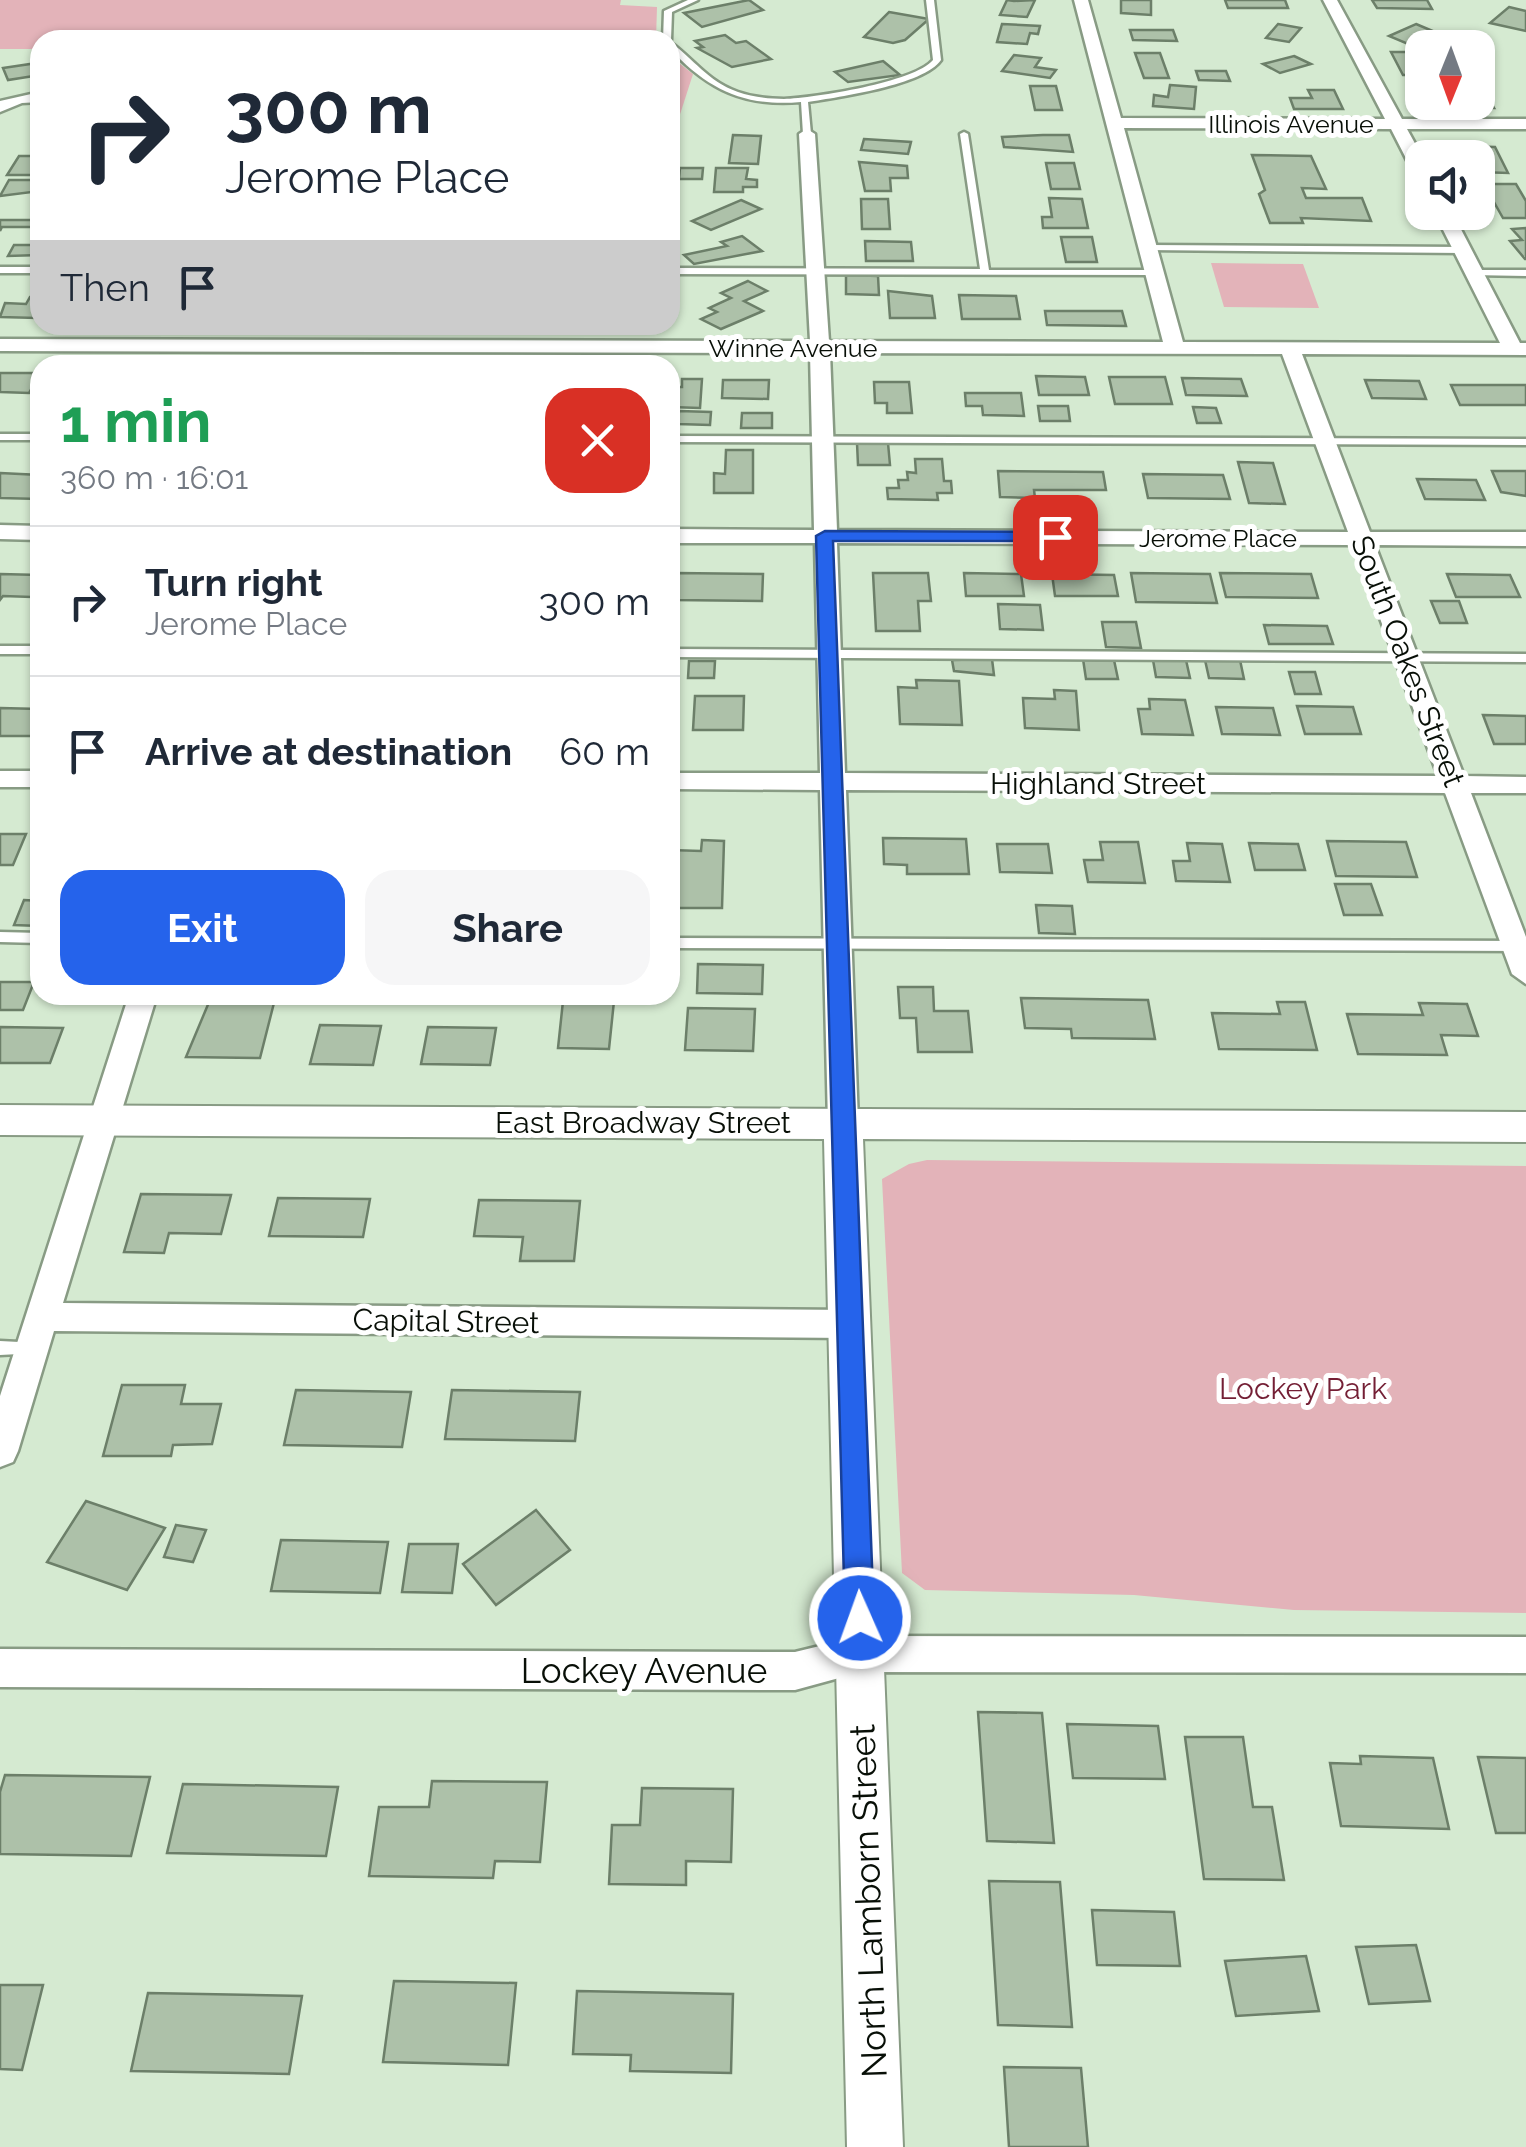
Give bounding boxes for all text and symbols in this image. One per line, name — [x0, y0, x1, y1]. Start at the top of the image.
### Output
north arrow — [1405, 30, 1495, 120]
map controls — [1405, 30, 1495, 230]
text: 300 m — [225, 67, 432, 149]
icon: right — [60, 70, 190, 200]
street label: Illinois Avenue — [1208, 109, 1374, 139]
button: sound — [1405, 140, 1495, 230]
text: Jerome Place — [225, 151, 509, 204]
icon: arrive — [170, 260, 225, 315]
text: Then — [60, 265, 150, 310]
street label: Winne Avenue — [709, 333, 877, 363]
text: 1 min — [60, 386, 211, 456]
button: close — [545, 388, 650, 493]
text: 360 m · 16:01 — [60, 459, 248, 496]
pin — [1013, 495, 1098, 580]
icon: arrive — [1028, 510, 1083, 565]
street label: Jerome Place — [1139, 523, 1297, 553]
street label: South Oakes Street — [1344, 531, 1472, 791]
text: Turn right — [145, 560, 322, 605]
icon: right — [60, 574, 115, 629]
text: 300 m — [539, 579, 650, 624]
text: Jerome Place — [145, 605, 347, 642]
icon: arrive — [60, 724, 115, 779]
text: Arrive at destination — [145, 729, 512, 774]
text: 60 m — [559, 729, 650, 774]
street label: Highland Street — [990, 766, 1206, 801]
button: Exit — [60, 870, 345, 985]
button: Share — [365, 870, 650, 985]
street label: East Broadway Street — [495, 1105, 791, 1140]
street label: Capital Street — [352, 1302, 540, 1340]
park label: Lockey Park — [1219, 1371, 1387, 1406]
position arrow — [808, 1566, 912, 1670]
street label: Lockey Avenue — [521, 1650, 767, 1691]
street label: North Lamborn Street — [841, 1723, 895, 2078]

